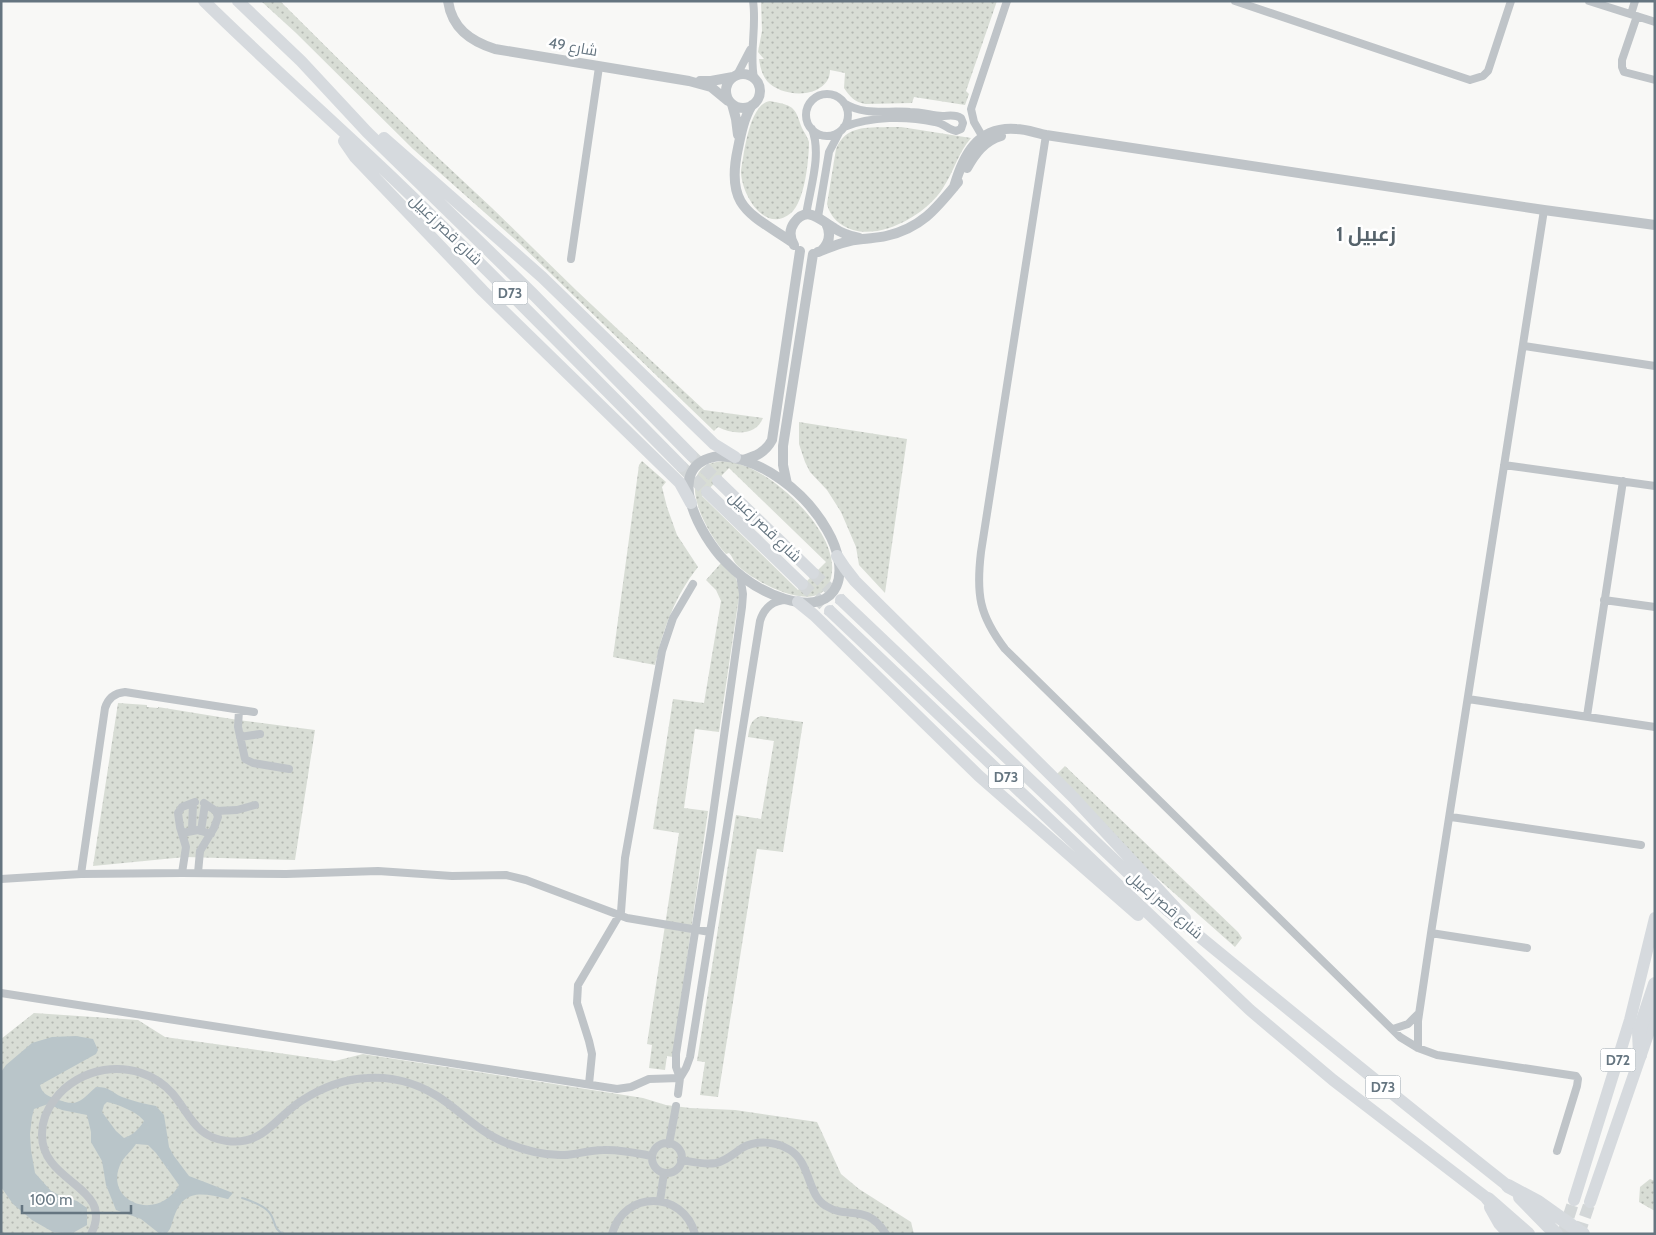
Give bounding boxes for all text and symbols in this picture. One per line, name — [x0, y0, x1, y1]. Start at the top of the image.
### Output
street label: شارع 49 — [547, 34, 599, 62]
street label: شارع قصر زعبيل — [405, 191, 486, 271]
district label: زعبيل 1 — [1336, 222, 1396, 246]
road number: D73 — [492, 282, 528, 304]
street label: شارع قصر زعبيل — [724, 488, 805, 568]
road number: D73 — [988, 766, 1024, 789]
street label: شارع قصر زعبيل — [1122, 867, 1206, 944]
road number: D72 — [1600, 1048, 1636, 1072]
road number: D73 — [1366, 1076, 1400, 1098]
scale bar — [22, 1182, 131, 1214]
text: 100 m — [30, 1191, 72, 1209]

